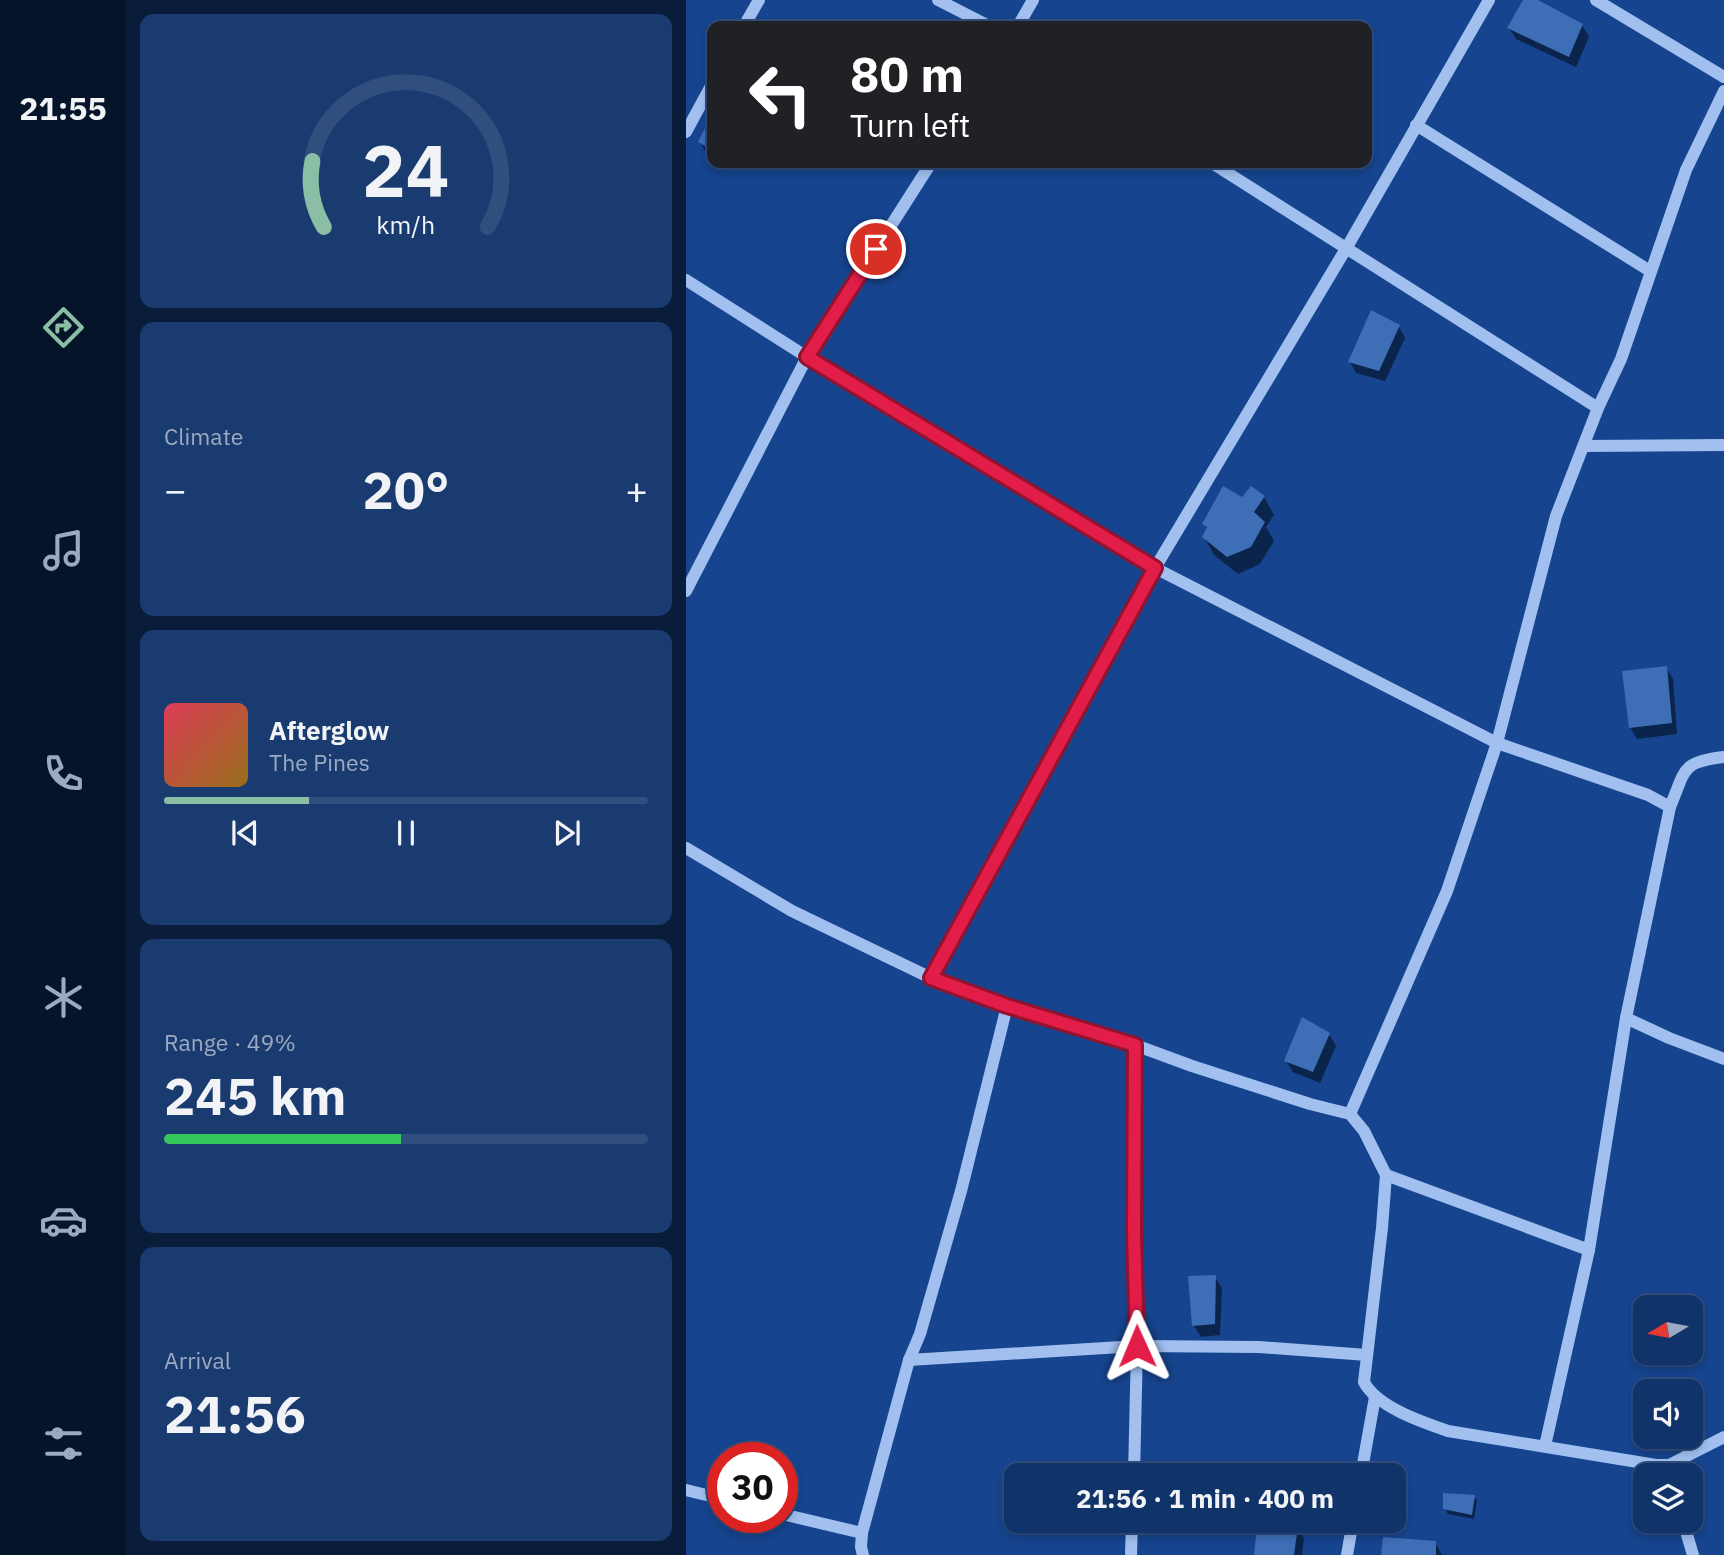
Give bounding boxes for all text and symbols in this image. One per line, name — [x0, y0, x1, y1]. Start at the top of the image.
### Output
text: 80 m — [850, 42, 964, 105]
icon: left — [735, 49, 826, 140]
text: 21:55 — [19, 87, 107, 129]
text: Turn left — [850, 104, 970, 146]
text: 24 — [362, 122, 450, 217]
text: km/h — [377, 208, 435, 241]
pin — [846, 219, 906, 279]
icon: arrive — [857, 230, 895, 268]
icon: directions — [39, 303, 88, 352]
text: Climate — [164, 421, 243, 451]
text: 20° — [363, 456, 449, 523]
text: − — [164, 465, 187, 514]
text: + — [625, 465, 648, 514]
icon: music — [39, 526, 88, 575]
text: Afterglow — [269, 713, 389, 747]
text: The Pines — [269, 747, 370, 777]
icon: phone — [39, 749, 88, 798]
icon: previous — [226, 814, 264, 852]
icon: pause — [387, 814, 425, 852]
icon: next — [548, 814, 586, 852]
icon: climate — [39, 973, 88, 1022]
text: Range · 49% — [164, 1027, 296, 1057]
text: 245 km — [164, 1062, 346, 1129]
icon: car — [39, 1196, 88, 1245]
north arrow — [1633, 1295, 1703, 1365]
map controls — [1633, 1295, 1703, 1533]
position arrow — [1100, 1309, 1174, 1383]
text: Arrival — [164, 1345, 231, 1375]
button: sound — [1633, 1379, 1703, 1449]
text: 21:56 — [164, 1380, 306, 1447]
icon: filters — [39, 1419, 88, 1468]
speed limit sign: 30 — [707, 1442, 798, 1533]
button: layers — [1633, 1463, 1703, 1533]
text: 21:56 · 1 min · 400 m — [1076, 1481, 1334, 1515]

